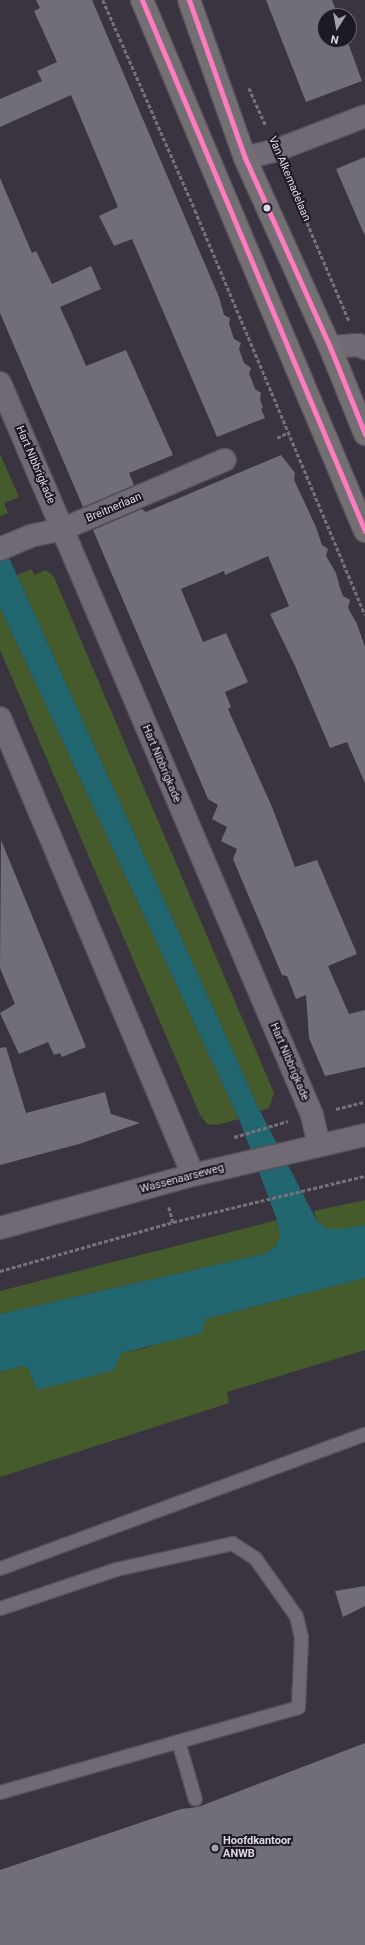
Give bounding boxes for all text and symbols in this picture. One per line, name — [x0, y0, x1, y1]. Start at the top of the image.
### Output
north arrow — [317, 8, 357, 48]
text: N — [330, 32, 340, 46]
street label: Van Alkemadelaan — [265, 135, 313, 223]
unlabelled marker — [262, 203, 272, 213]
street label: Hart Nibbrigkade — [13, 424, 57, 506]
street label: Breitnerlaan — [84, 490, 144, 526]
street label: Hart Nibbrigkade — [139, 723, 183, 805]
street label: Hart Nibbrigkade — [267, 1021, 311, 1103]
street label: Wassenaarseweg — [139, 1161, 225, 1197]
place label: Hoofdkantoor ANWB — [223, 1835, 291, 1861]
marker: Hoofdkantoor ANWB — [210, 1843, 220, 1853]

